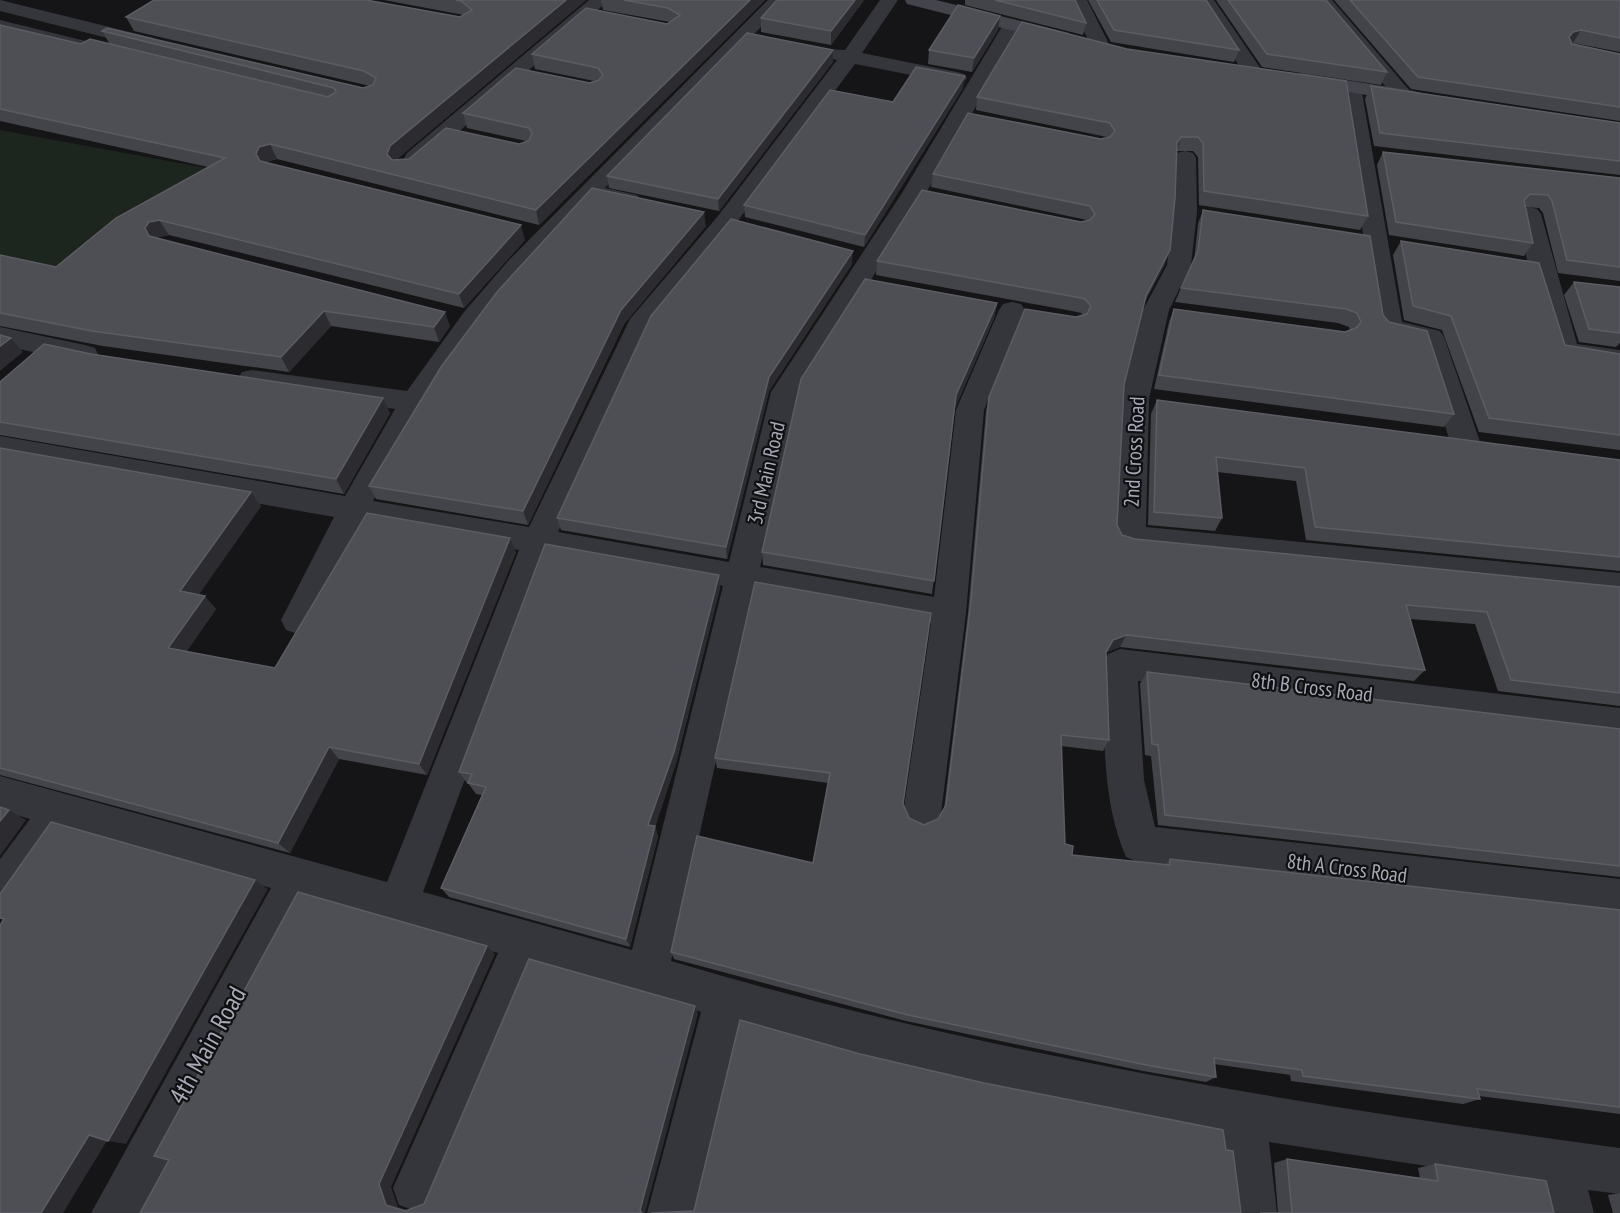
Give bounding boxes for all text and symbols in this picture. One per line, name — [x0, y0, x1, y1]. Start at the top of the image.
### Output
street label: 2nd Cross Road — [1118, 396, 1150, 508]
street label: 3rd Main Road — [741, 419, 791, 527]
street label: 8th B Cross Road — [1250, 666, 1374, 708]
street label: 8th A Cross Road — [1285, 847, 1409, 889]
street label: 4th Main Road — [161, 980, 253, 1110]

